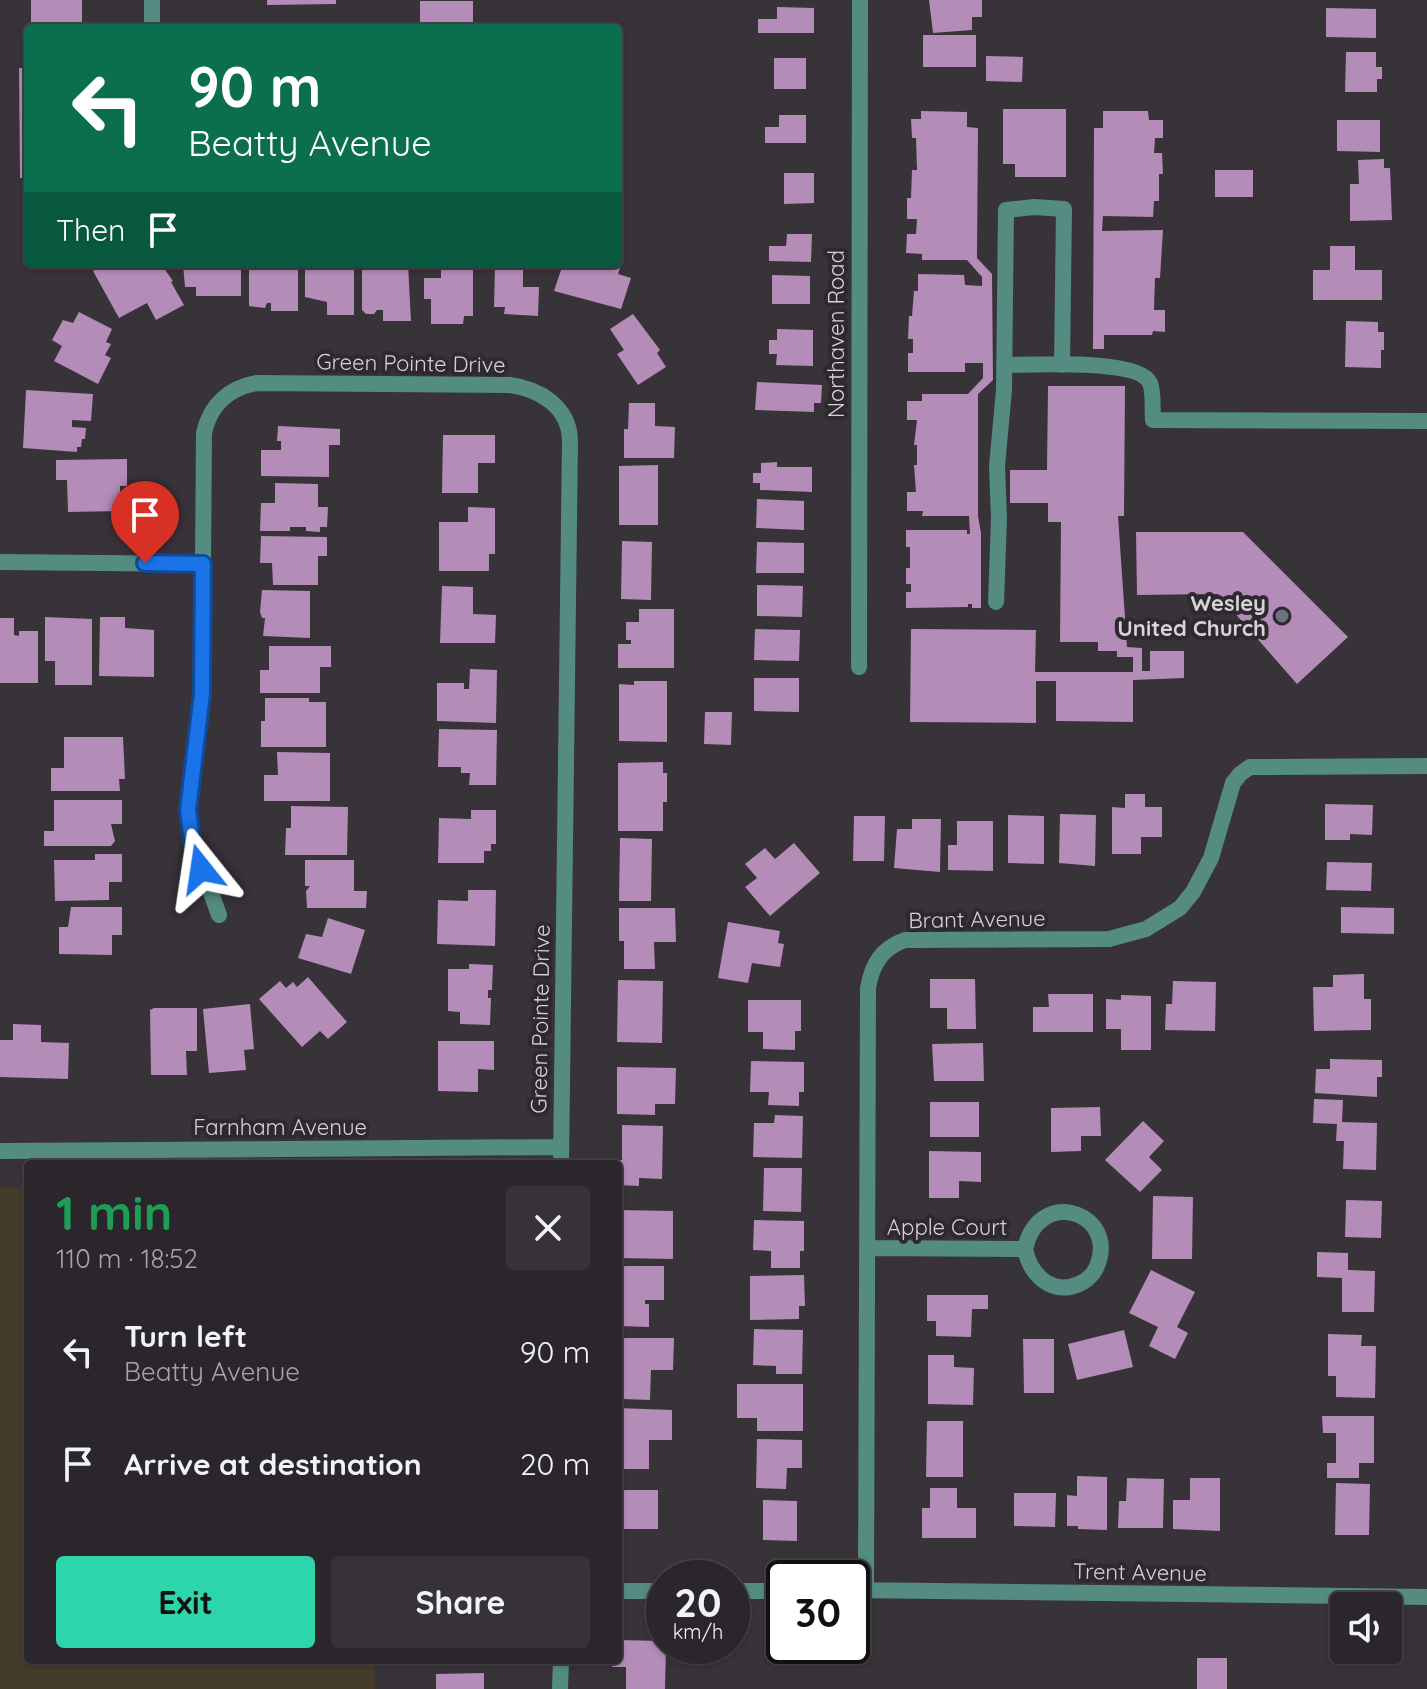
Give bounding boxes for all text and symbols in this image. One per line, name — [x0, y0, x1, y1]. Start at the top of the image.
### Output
text: 90 m — [188, 51, 322, 121]
icon: left — [56, 56, 160, 160]
text: Beatty Avenue — [188, 120, 432, 165]
icon: arrive — [141, 208, 185, 252]
text: Then — [56, 211, 125, 249]
street label: Northaven Road — [822, 250, 850, 418]
street label: Green Pointe Drive — [316, 347, 506, 379]
pin — [111, 481, 179, 563]
icon: arrive — [123, 493, 167, 537]
place label: Wesley United Church — [1117, 589, 1266, 642]
marker: Wesley United Church — [1273, 607, 1291, 625]
position arrow — [159, 827, 243, 911]
street label: Brant Avenue — [908, 904, 1046, 934]
street label: Green Pointe Drive — [524, 924, 556, 1114]
street label: Farnham Avenue — [193, 1113, 367, 1141]
text: 1 min — [56, 1182, 172, 1242]
button: close — [506, 1186, 590, 1270]
street label: Apple Court — [887, 1213, 1007, 1241]
text: 110 m · 18:52 — [56, 1242, 198, 1275]
text: Turn left — [124, 1317, 247, 1355]
icon: left — [56, 1330, 100, 1374]
text: 90 m — [520, 1333, 590, 1371]
text: Beatty Avenue — [124, 1355, 300, 1388]
icon: arrive — [56, 1442, 100, 1486]
text: Arrive at destination — [124, 1445, 422, 1483]
text: 20 m — [520, 1445, 590, 1483]
button: Exit — [56, 1556, 315, 1648]
button: Share — [331, 1556, 590, 1648]
street label: Trent Avenue — [1073, 1557, 1207, 1587]
speed limit sign: 30 — [766, 1560, 870, 1664]
text: 20 — [674, 1577, 722, 1627]
map controls — [1330, 1592, 1402, 1664]
button: sound — [1330, 1592, 1402, 1664]
text: km/h — [673, 1619, 723, 1644]

